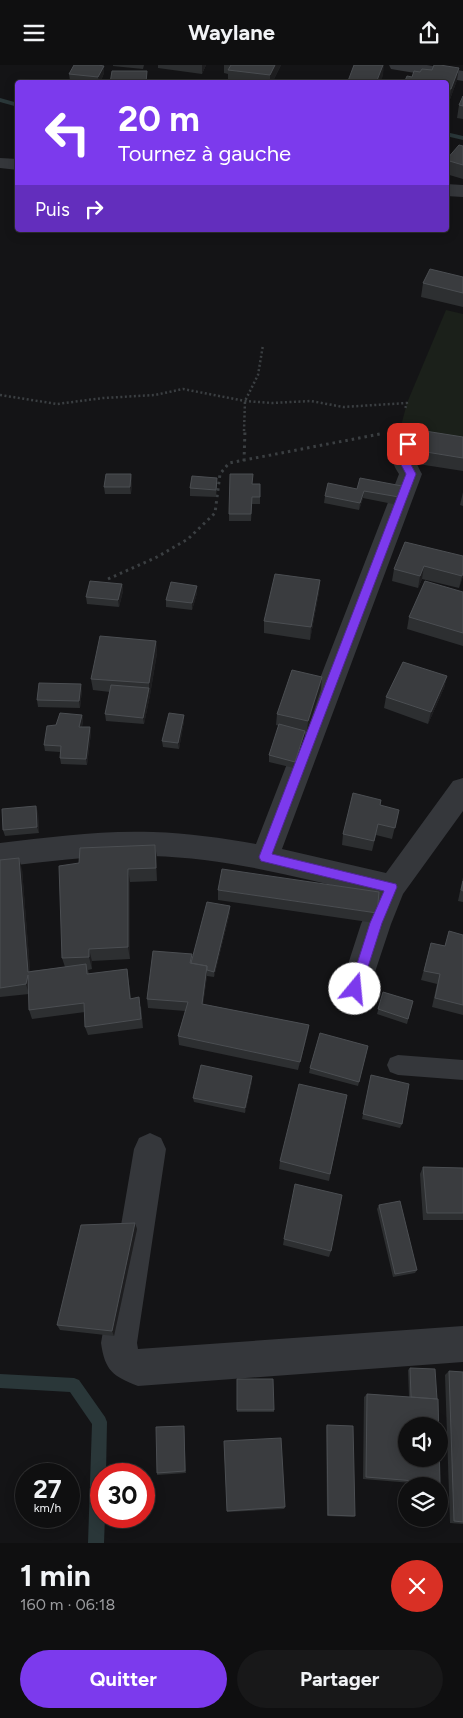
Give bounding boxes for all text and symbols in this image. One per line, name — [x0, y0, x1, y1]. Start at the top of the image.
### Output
icon: menu — [20, 19, 48, 47]
text: Waylane — [188, 19, 275, 46]
icon: share — [415, 19, 443, 47]
text: 20 m — [118, 98, 200, 140]
icon: left — [35, 100, 100, 165]
text: Tournez à gauche — [118, 140, 291, 167]
icon: right — [80, 195, 108, 223]
text: Puis — [35, 198, 70, 221]
pin — [387, 423, 429, 465]
icon: arrive — [394, 430, 422, 458]
position arrow — [328, 962, 380, 1014]
map controls — [398, 1417, 448, 1527]
button: sound — [398, 1417, 448, 1467]
speed limit sign: 30 — [90, 1463, 155, 1528]
text: 27 — [33, 1474, 62, 1504]
button: layers — [398, 1477, 448, 1527]
text: km/h — [34, 1501, 61, 1515]
text: 1 min — [20, 1557, 91, 1594]
button: close — [391, 1560, 443, 1612]
text: 160 m · 06:18 — [20, 1595, 115, 1614]
button: Quitter — [20, 1650, 227, 1708]
button: Partager — [237, 1650, 443, 1708]

